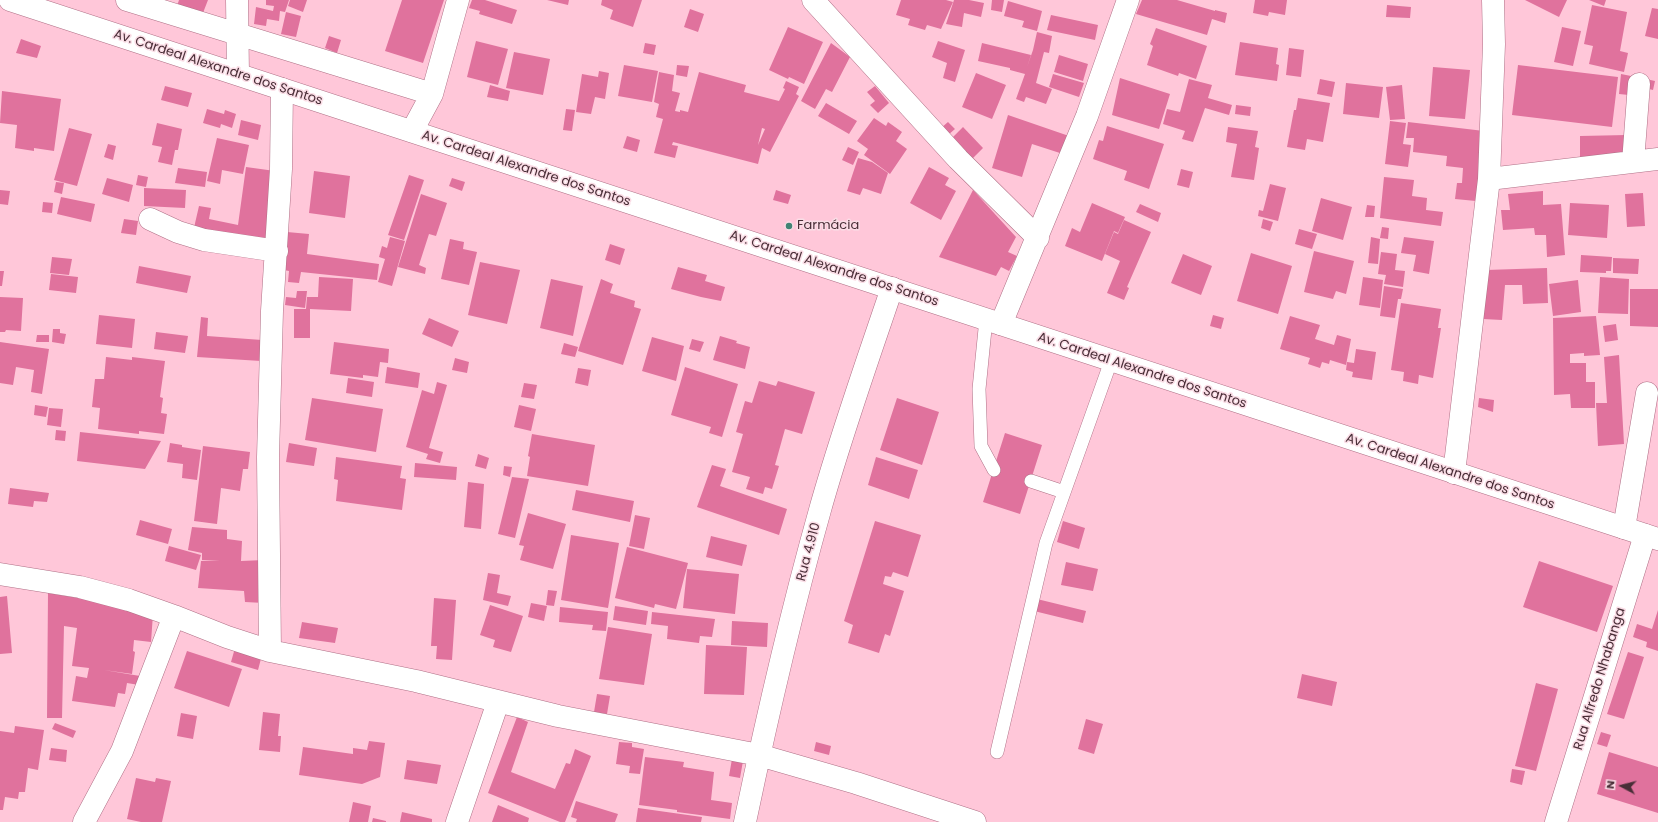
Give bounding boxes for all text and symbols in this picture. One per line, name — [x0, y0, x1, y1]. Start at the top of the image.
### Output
street label: Av. Cardeal Alexandre dos Santos — [112, 27, 324, 109]
street label: Av. Cardeal Alexandre dos Santos — [420, 128, 632, 210]
place label: Farmácia — [797, 218, 859, 234]
marker: Farmácia — [784, 221, 794, 231]
street label: Av. Cardeal Alexandre dos Santos — [728, 228, 940, 310]
street label: Av. Cardeal Alexandre dos Santos — [1036, 330, 1248, 412]
street label: Av. Cardeal Alexandre dos Santos — [1344, 431, 1556, 513]
street label: Rua 4.910 — [794, 521, 824, 583]
street label: Rua Alfredo Nhabanga — [1571, 606, 1629, 752]
north arrow — [1602, 766, 1642, 806]
text: N — [1602, 779, 1619, 790]

